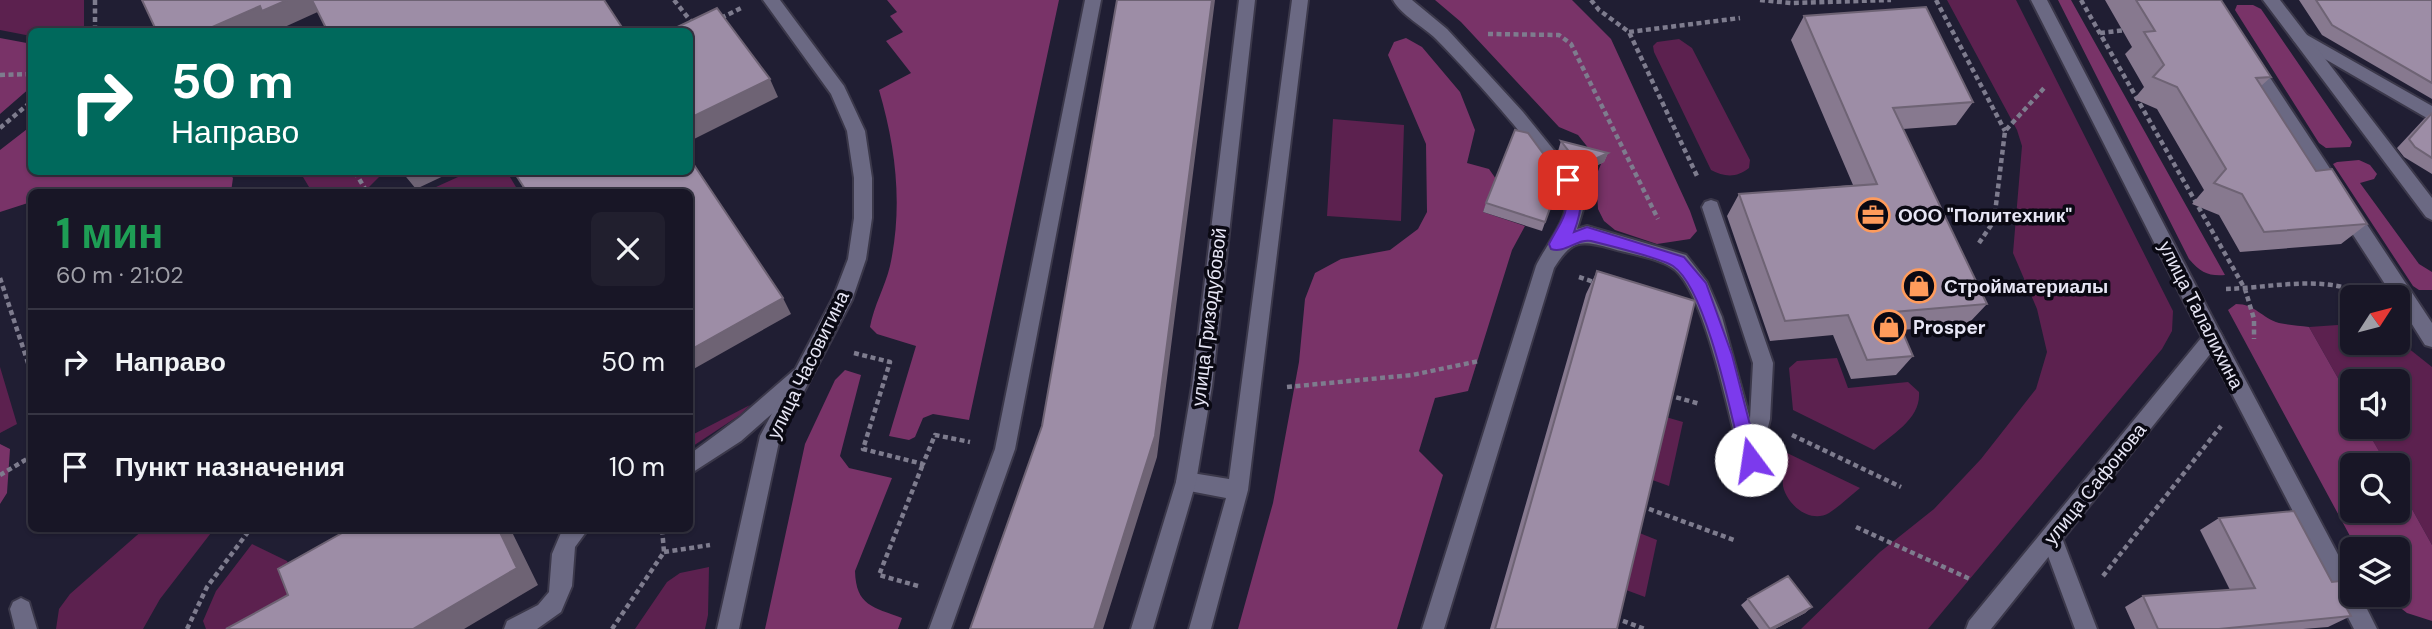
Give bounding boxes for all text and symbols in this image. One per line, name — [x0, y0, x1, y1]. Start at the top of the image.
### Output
text: 50 m — [171, 49, 294, 113]
icon: right — [56, 56, 147, 147]
text: Направо — [171, 111, 299, 153]
pin — [1538, 150, 1598, 210]
icon: arrive — [1549, 161, 1587, 199]
office icon: ООО "Политехник" — [1854, 196, 1892, 234]
place label: ООО "Политехник" — [1898, 203, 2072, 228]
text: 1 мин — [56, 206, 163, 261]
button: close — [591, 212, 665, 286]
street label: улица Гризодубовой — [1186, 226, 1232, 408]
street label: улица Талалихина — [2153, 237, 2249, 394]
text: 60 m · 21:02 — [56, 260, 183, 290]
shop icon: Стройматериалы — [1900, 267, 1938, 305]
place label: Стройматериалы — [1944, 274, 2108, 299]
north arrow — [2340, 285, 2410, 355]
map controls — [2340, 285, 2410, 607]
street label: улица Часовитина — [761, 286, 855, 443]
shop icon: Prosper — [1870, 308, 1908, 346]
place label: Prosper — [1913, 315, 1986, 340]
icon: right — [56, 343, 94, 381]
text: Направо — [115, 345, 226, 379]
text: 50 m — [601, 345, 665, 379]
button: sound — [2340, 369, 2410, 439]
street label: улица Сафонова — [2038, 418, 2152, 550]
position arrow — [1714, 423, 1788, 497]
icon: arrive — [56, 448, 94, 486]
text: Пункт назначения — [115, 450, 345, 484]
text: 10 m — [609, 450, 665, 484]
button: search — [2340, 453, 2410, 523]
button: layers — [2340, 537, 2410, 607]

